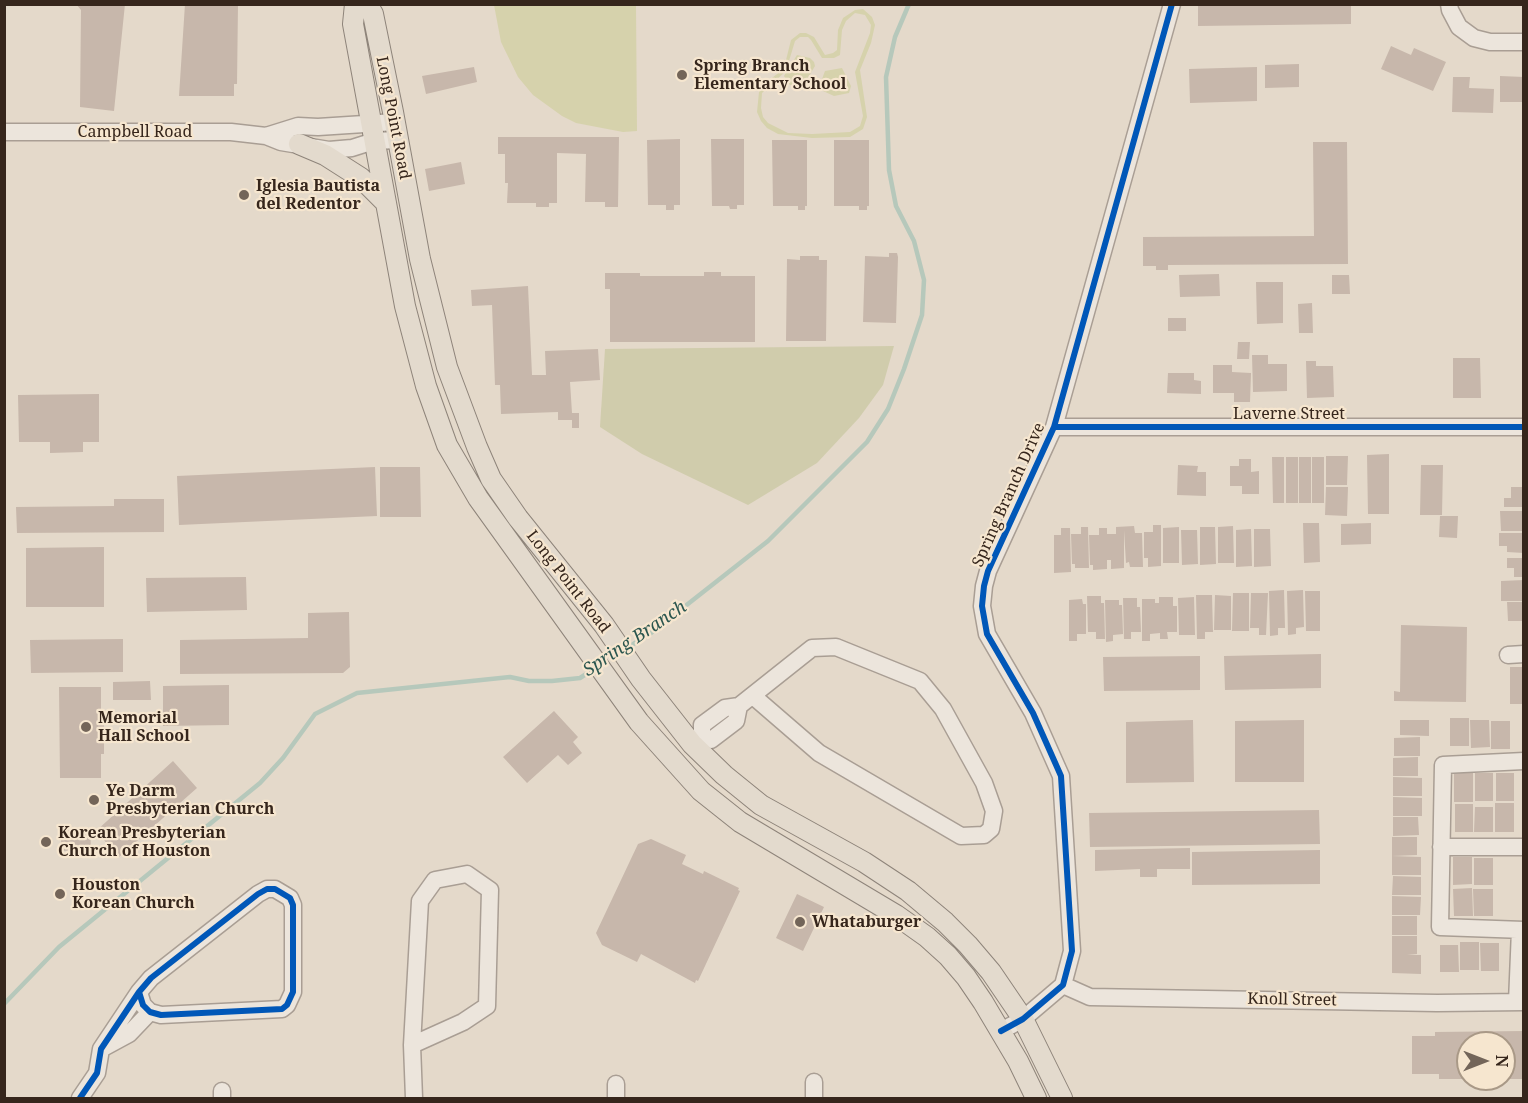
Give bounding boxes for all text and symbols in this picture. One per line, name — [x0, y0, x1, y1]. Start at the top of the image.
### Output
street label: Long Point Road — [372, 55, 414, 181]
place label: Spring Branch Elementary School — [694, 56, 846, 94]
marker: Spring Branch Elementary School — [675, 68, 689, 82]
street label: Campbell Road — [78, 122, 192, 142]
place label: Iglesia Bautista del Redentor — [256, 176, 380, 214]
marker: Iglesia Bautista del Redentor — [237, 188, 251, 202]
street label: Laverne Street — [1233, 404, 1345, 424]
street label: Spring Branch Drive — [969, 420, 1049, 570]
street label: Long Point Road — [522, 527, 614, 637]
water label: Spring Branch — [579, 596, 691, 682]
place label: Memorial Hall School — [98, 708, 190, 746]
marker: Memorial Hall School — [79, 720, 93, 734]
place label: Ye Darm Presbyterian Church — [106, 781, 274, 819]
marker: Ye Darm Presbyterian Church — [87, 793, 101, 807]
place label: Korean Presbyterian Church of Houston — [58, 823, 226, 861]
marker: Korean Presbyterian Church of Houston — [39, 835, 53, 849]
place label: Houston Korean Church — [72, 875, 195, 913]
marker: Houston Korean Church — [53, 887, 67, 901]
place label: Whataburger — [812, 912, 921, 932]
marker: Whataburger — [793, 915, 807, 929]
street label: Knoll Street — [1247, 990, 1337, 1010]
north arrow — [1456, 1031, 1516, 1091]
text: N — [1491, 1055, 1513, 1067]

